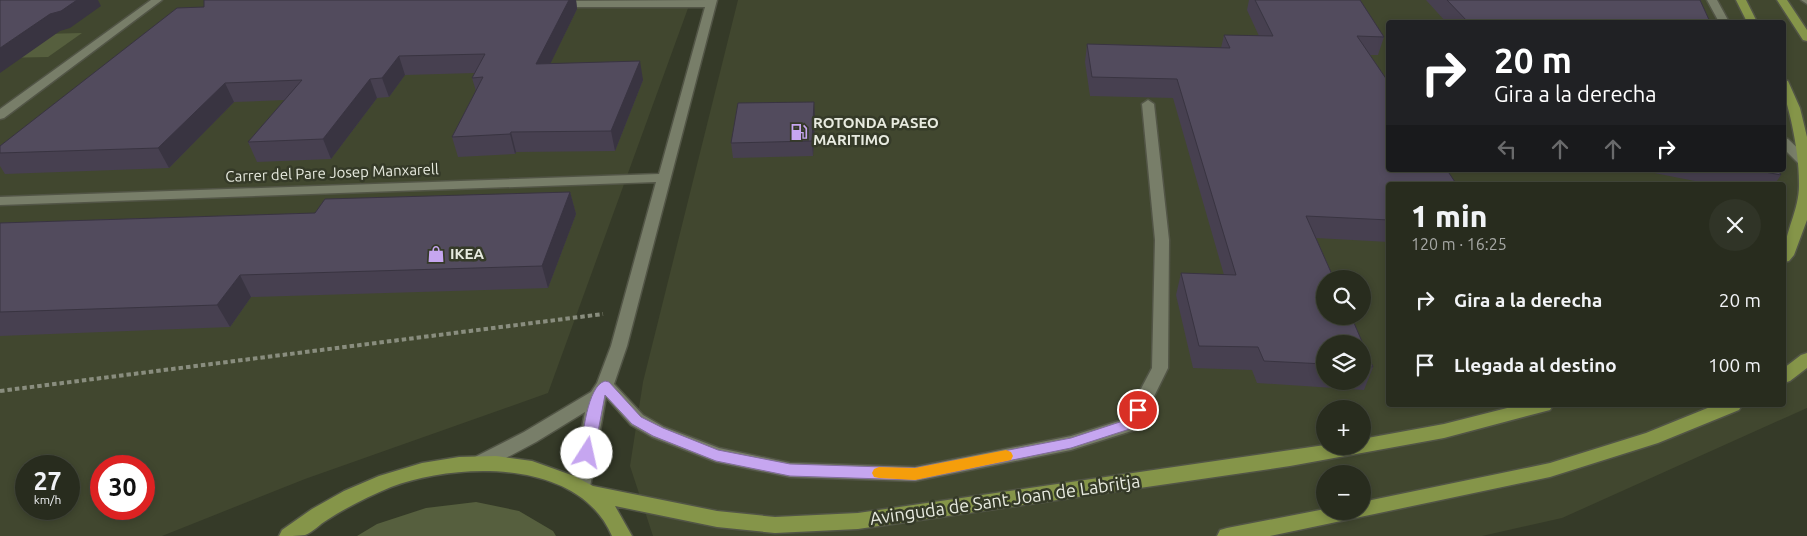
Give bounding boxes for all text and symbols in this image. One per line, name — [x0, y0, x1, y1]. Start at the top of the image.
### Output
icon: right — [1411, 40, 1476, 105]
text: 20 m — [1494, 40, 1572, 80]
text: Gira a la derecha — [1494, 81, 1657, 106]
place label: ROTONDA PASEO MARITIMO — [813, 114, 939, 148]
fuel station icon: ROTONDA PASEO MARITIMO — [789, 122, 809, 142]
icon: left — [1493, 135, 1521, 163]
icon: ahead — [1546, 135, 1574, 163]
icon: ahead — [1599, 135, 1627, 163]
icon: right — [1652, 135, 1680, 163]
street label: Carrer del Pare Josep Manxarell — [225, 160, 439, 185]
text: 1 min — [1411, 199, 1487, 233]
button: close — [1709, 199, 1761, 251]
text: 120 m · 16:25 — [1411, 235, 1507, 253]
shop icon: IKEA — [426, 244, 446, 264]
place label: IKEA — [450, 245, 484, 262]
map controls — [1316, 270, 1371, 520]
button: search — [1316, 270, 1371, 325]
icon: right — [1411, 286, 1439, 314]
text: Gira a la derecha — [1454, 289, 1602, 311]
text: 20 m — [1719, 289, 1761, 311]
button: layers — [1316, 335, 1371, 390]
icon: arrive — [1411, 351, 1439, 379]
text: Llegada al destino — [1454, 354, 1617, 376]
text: 100 m — [1708, 354, 1761, 376]
pin — [1117, 389, 1159, 431]
icon: arrive — [1124, 396, 1152, 424]
button: + — [1316, 400, 1371, 455]
position arrow — [560, 426, 612, 478]
speed limit sign: 30 — [90, 455, 155, 520]
button: − — [1316, 465, 1371, 520]
text: 27 — [33, 467, 62, 495]
street label: Avinguda de Sant Joan de Labritja — [868, 470, 1141, 528]
text: km/h — [34, 493, 61, 506]

